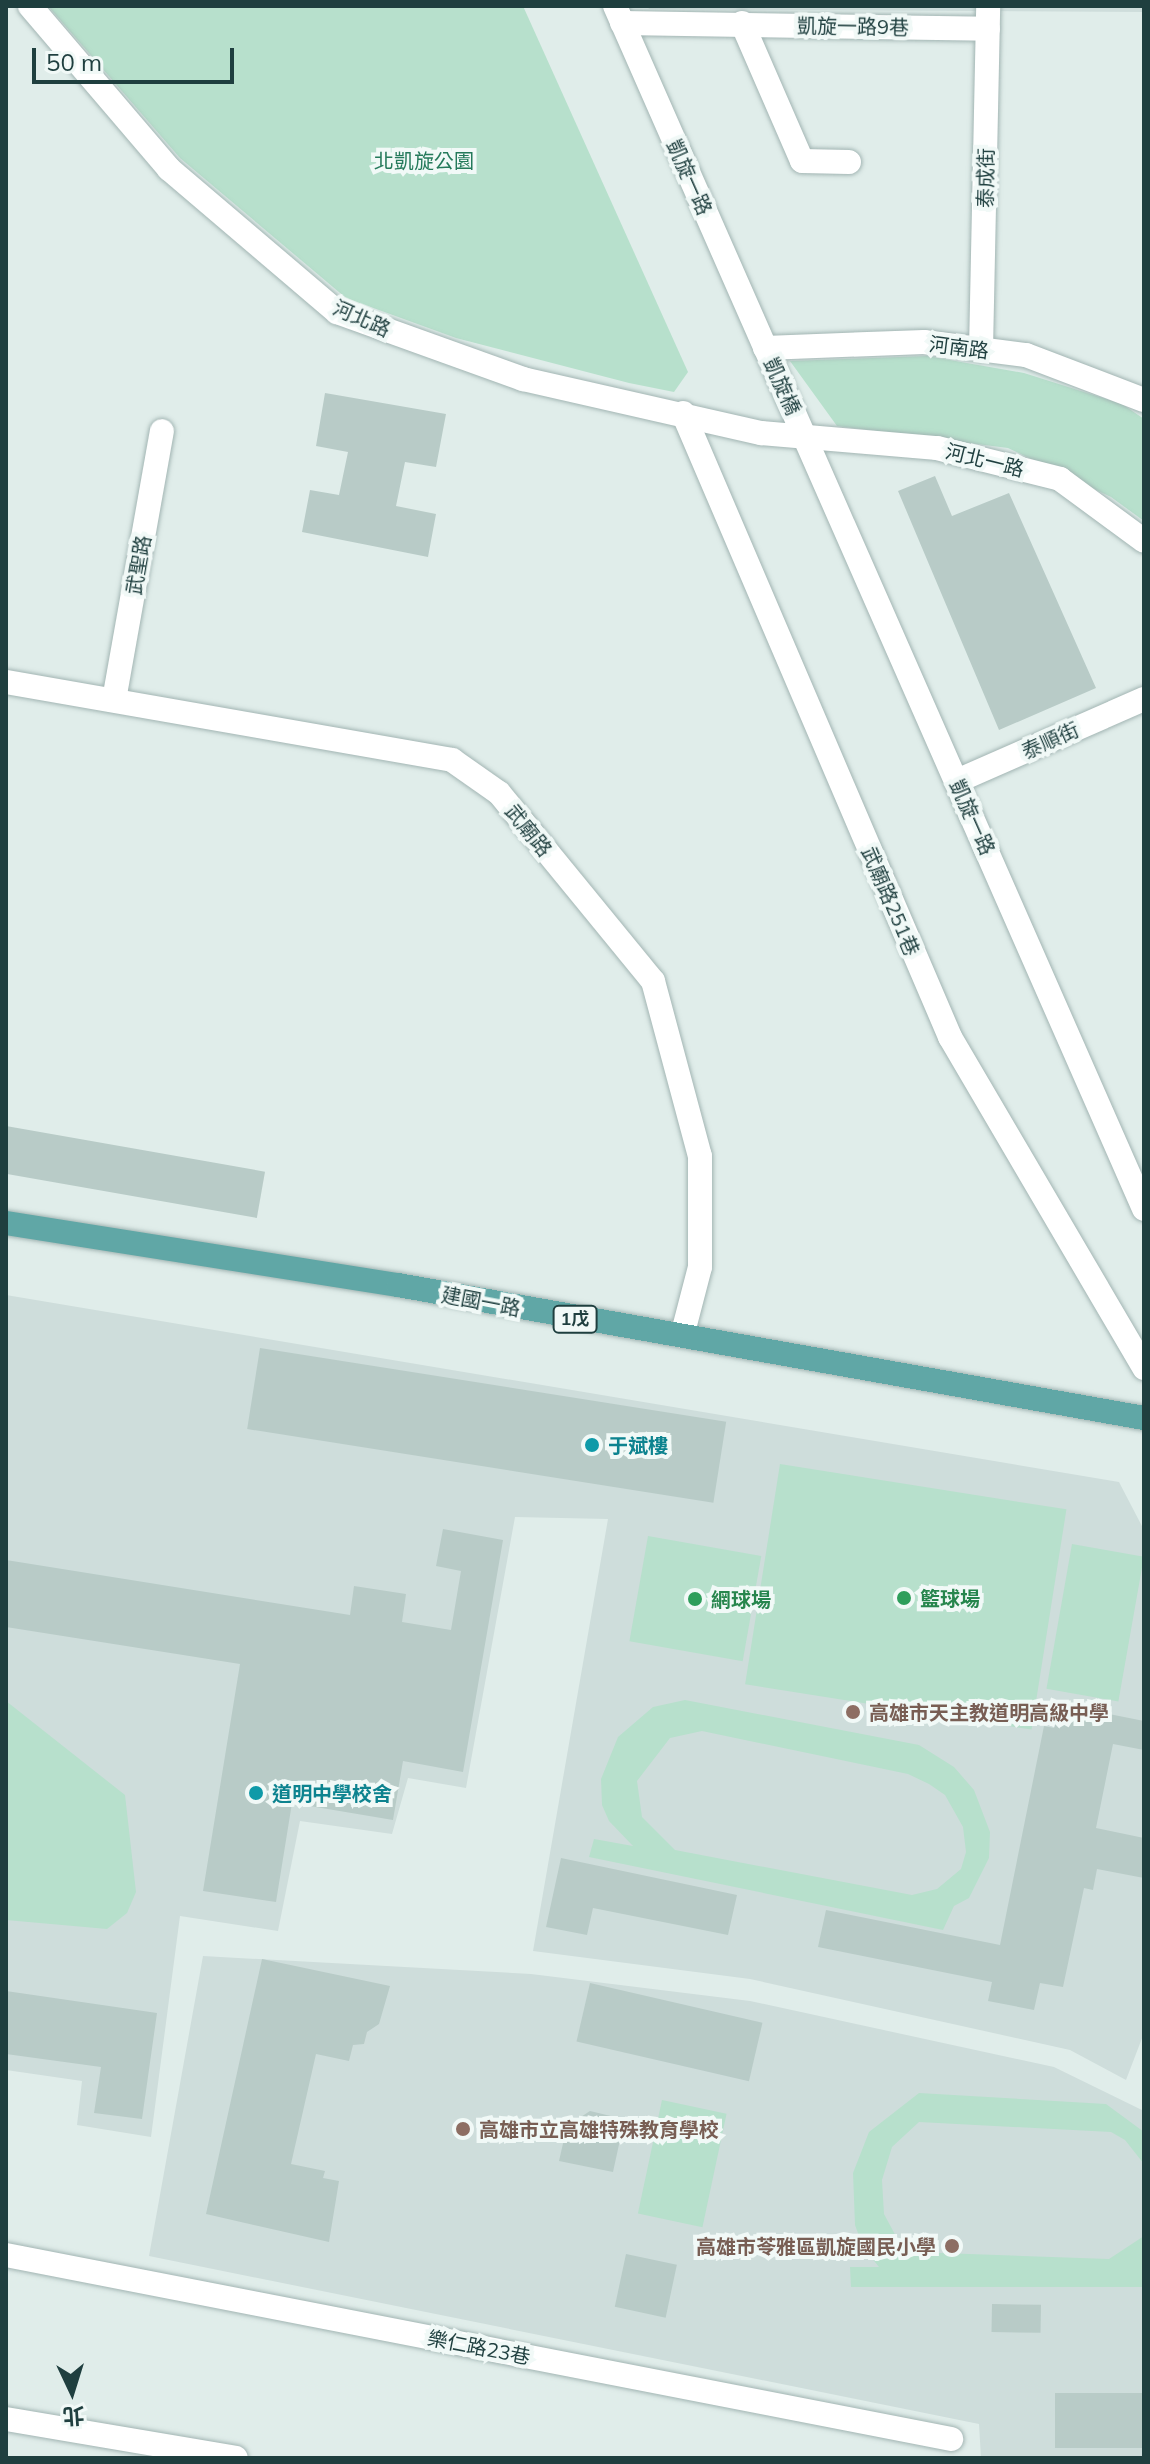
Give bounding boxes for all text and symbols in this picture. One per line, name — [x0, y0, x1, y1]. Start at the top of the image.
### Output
street label: 凱旋一路9巷 — [797, 13, 909, 39]
scale bar — [36, 32, 238, 82]
text: 50 m — [46, 47, 102, 77]
street label: 凱旋一路 — [663, 136, 717, 218]
park label: 北凱旋公園 — [374, 148, 474, 172]
street label: 泰成街 — [972, 148, 998, 208]
street label: 河北路 — [330, 295, 394, 341]
street label: 河南路 — [928, 331, 990, 363]
street label: 凱旋橋 — [760, 354, 806, 418]
street label: 河北一路 — [943, 439, 1027, 481]
street label: 武聖路 — [121, 533, 155, 597]
street label: 泰順街 — [1018, 717, 1082, 763]
street label: 凱旋一路 — [946, 776, 1000, 858]
street label: 武廟路 — [501, 799, 557, 861]
street label: 武廟路251巷 — [857, 843, 925, 959]
street label: 建國一路 — [439, 1282, 523, 1320]
road number: 1戊 — [551, 1305, 599, 1333]
place label: 于斌樓 — [608, 1433, 668, 1457]
marker: 于斌樓 — [583, 1436, 601, 1454]
place label: 籃球場 — [920, 1586, 980, 1610]
place label: 網球場 — [711, 1587, 771, 1611]
marker: 籃球場 — [895, 1589, 913, 1607]
marker: 網球場 — [686, 1590, 704, 1608]
place label: 高雄市天主教道明高級中學 — [869, 1700, 1109, 1724]
marker: 高雄市天主教道明高級中學 — [844, 1703, 862, 1721]
place label: 道明中學校舍 — [272, 1781, 392, 1805]
marker: 道明中學校舍 — [247, 1784, 265, 1802]
place label: 高雄市立高雄特殊教育學校 — [479, 2117, 719, 2141]
marker: 高雄市立高雄特殊教育學校 — [454, 2120, 472, 2138]
place label: 高雄市苓雅區凱旋國民小學 — [696, 2234, 936, 2258]
marker: 高雄市苓雅區凱旋國民小學 — [943, 2237, 961, 2255]
street label: 樂仁路23巷 — [426, 2325, 532, 2369]
north arrow — [32, 2352, 112, 2432]
text: 北 — [62, 2401, 86, 2431]

